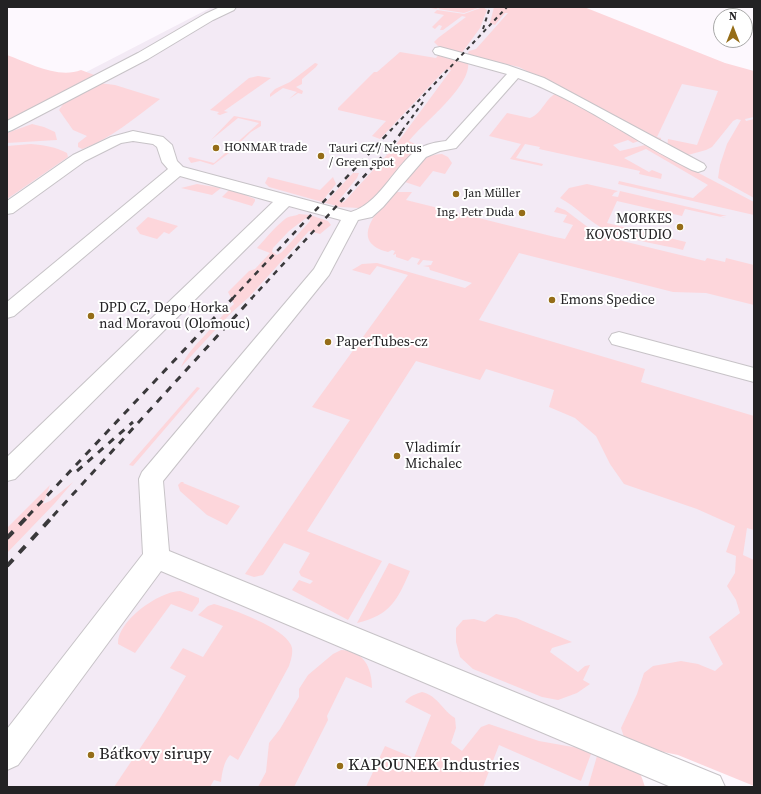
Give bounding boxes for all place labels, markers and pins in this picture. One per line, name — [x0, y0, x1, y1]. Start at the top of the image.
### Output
place label: HONMAR trade — [224, 141, 307, 155]
place label: Tauri CZ / Neptus / Green spot — [329, 142, 422, 170]
marker: HONMAR trade — [211, 143, 221, 153]
marker: Tauri CZ / Neptus / Green spot — [316, 151, 326, 161]
place label: Jan Müller — [464, 187, 520, 201]
marker: Jan Müller — [451, 189, 461, 199]
place label: Ing. Petr Duda — [437, 206, 514, 220]
marker: Ing. Petr Duda — [517, 208, 527, 218]
place label: MORKES KOVOSTUDIO — [586, 211, 672, 244]
marker: MORKES KOVOSTUDIO — [675, 222, 685, 232]
place label: Emons Spedice — [560, 292, 655, 308]
marker: Emons Spedice — [547, 295, 557, 305]
place label: DPD CZ, Depo Horka nad Moravou (Olomouc) — [99, 300, 250, 332]
marker: DPD CZ, Depo Horka nad Moravou (Olomouc) — [86, 311, 96, 321]
place label: PaperTubes-cz — [336, 334, 428, 350]
marker: PaperTubes-cz — [323, 337, 333, 347]
place label: Vladimír Michalec — [405, 440, 462, 472]
marker: Vladimír Michalec — [392, 451, 402, 461]
place label: Báťkovy sirupy — [99, 745, 212, 765]
marker: Báťkovy sirupy — [86, 750, 96, 760]
place label: KAPOUNEK Industries — [348, 756, 520, 776]
marker: KAPOUNEK Industries — [335, 761, 345, 771]

